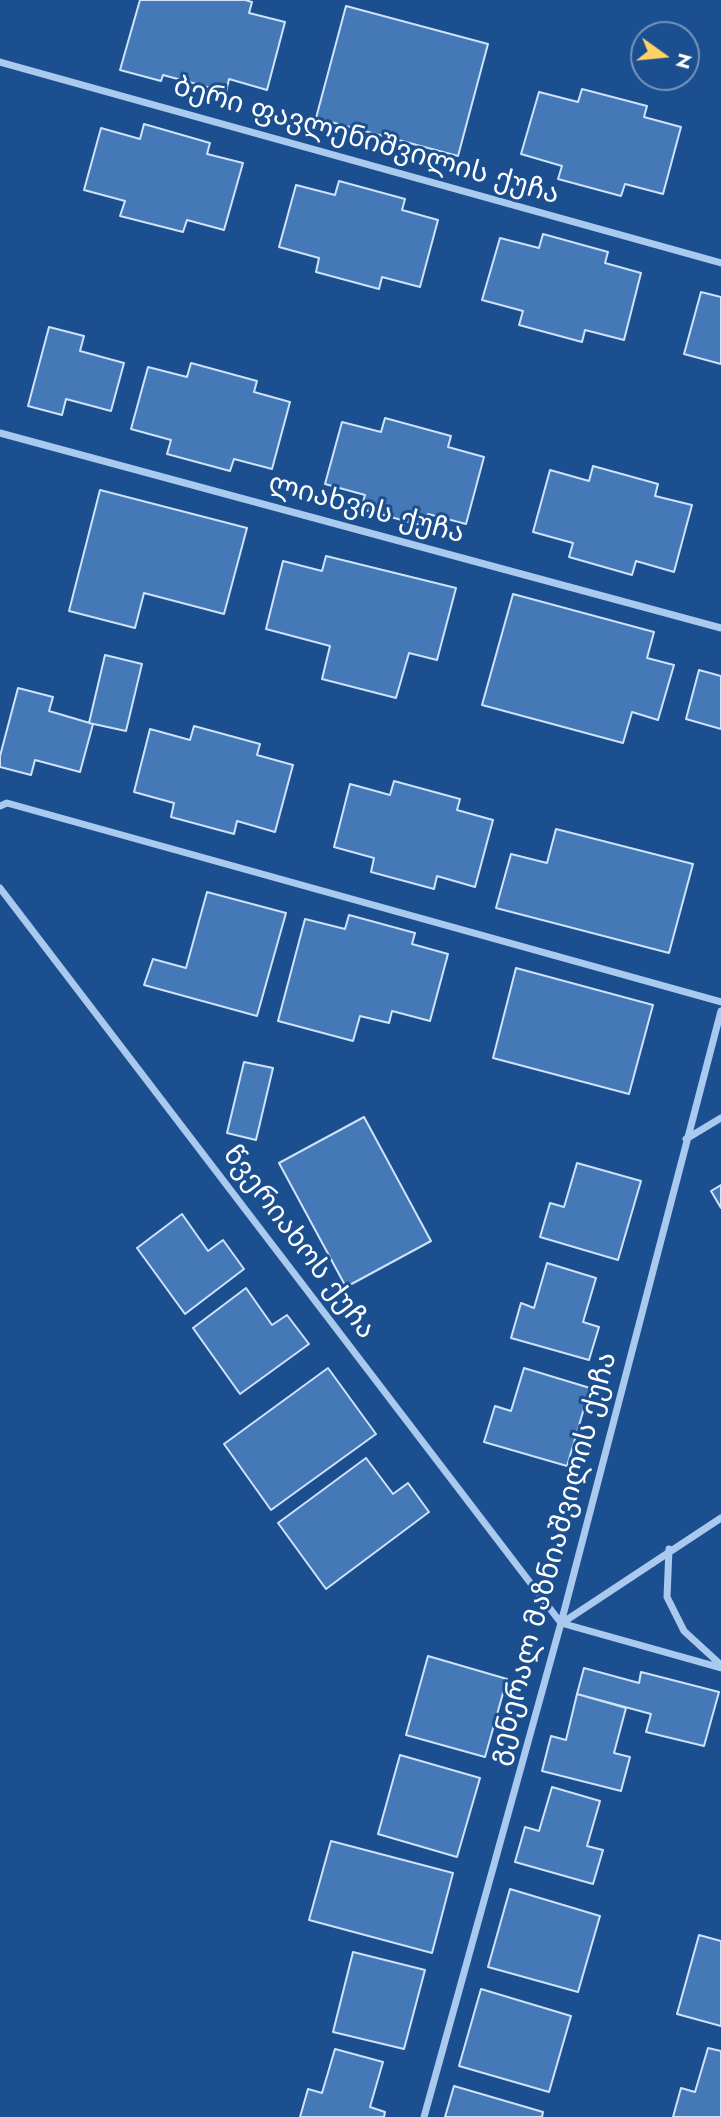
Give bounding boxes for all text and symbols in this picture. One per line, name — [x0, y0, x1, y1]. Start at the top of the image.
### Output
north arrow — [630, 21, 700, 91]
text: N — [669, 50, 699, 72]
street label: ბერი ფავლენიშვილის ქუჩა — [169, 71, 563, 213]
street label: ლიახვის ქუჩა — [264, 468, 468, 552]
street label: წვერიახოს ქუჩა — [214, 1140, 382, 1346]
street label: გენერალ მაზნიაშვილის ქუჩა — [483, 1349, 625, 1769]

